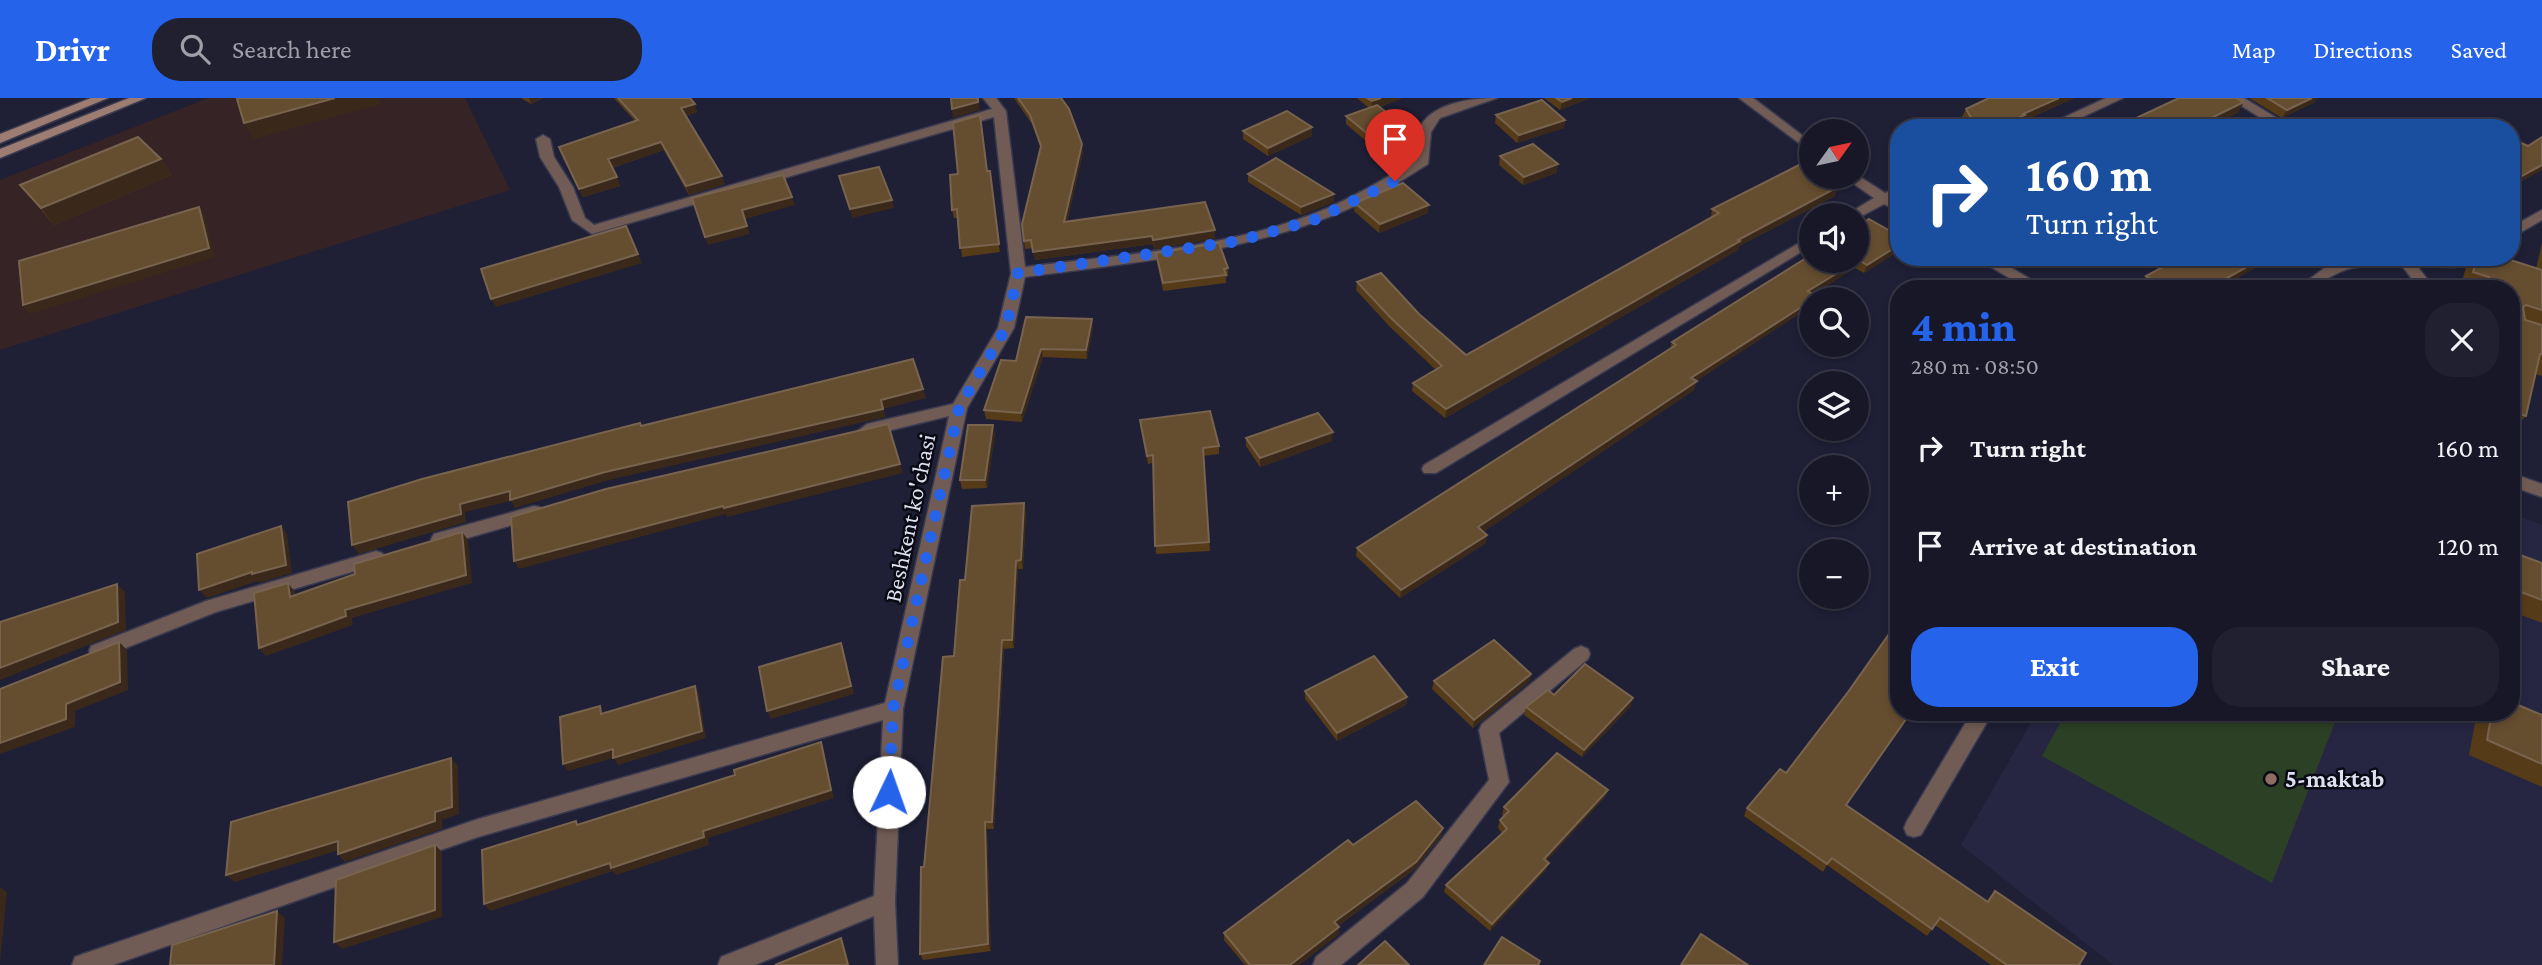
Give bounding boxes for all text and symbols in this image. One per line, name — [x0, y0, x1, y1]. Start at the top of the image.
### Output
search box — [152, 18, 642, 81]
icon: search — [176, 30, 214, 68]
text: Drivr — [35, 31, 110, 68]
text: Search here — [232, 35, 351, 64]
text: Map — [2232, 36, 2276, 63]
text: Directions — [2314, 36, 2413, 63]
text: Saved — [2451, 36, 2507, 63]
pin — [1365, 109, 1425, 181]
north arrow — [1799, 119, 1869, 189]
map controls — [1799, 119, 1869, 609]
icon: arrive — [1376, 120, 1414, 158]
icon: right — [1911, 147, 2002, 238]
text: 160 m — [2026, 147, 2152, 202]
button: sound — [1799, 203, 1869, 273]
text: Turn right — [2026, 205, 2158, 241]
button: search — [1799, 287, 1869, 357]
text: 4 min — [1911, 303, 2016, 350]
button: close — [2425, 303, 2499, 377]
text: 280 m · 08:50 — [1911, 353, 2039, 379]
button: layers — [1799, 371, 1869, 441]
icon: right — [1911, 429, 1949, 467]
street label: Beshkent ko'chasi — [878, 431, 941, 605]
text: Turn right — [1970, 434, 2086, 463]
text: 160 m — [2437, 434, 2499, 463]
button: + — [1799, 455, 1869, 525]
icon: arrive — [1911, 527, 1949, 565]
text: Arrive at destination — [1970, 532, 2197, 561]
text: 120 m — [2438, 532, 2499, 561]
button: − — [1799, 539, 1869, 609]
button: Exit — [1911, 627, 2198, 707]
button: Share — [2212, 627, 2499, 707]
position arrow — [852, 755, 926, 829]
place label: 5-maktab — [2285, 765, 2384, 792]
marker: 5-maktab — [2263, 771, 2279, 787]

